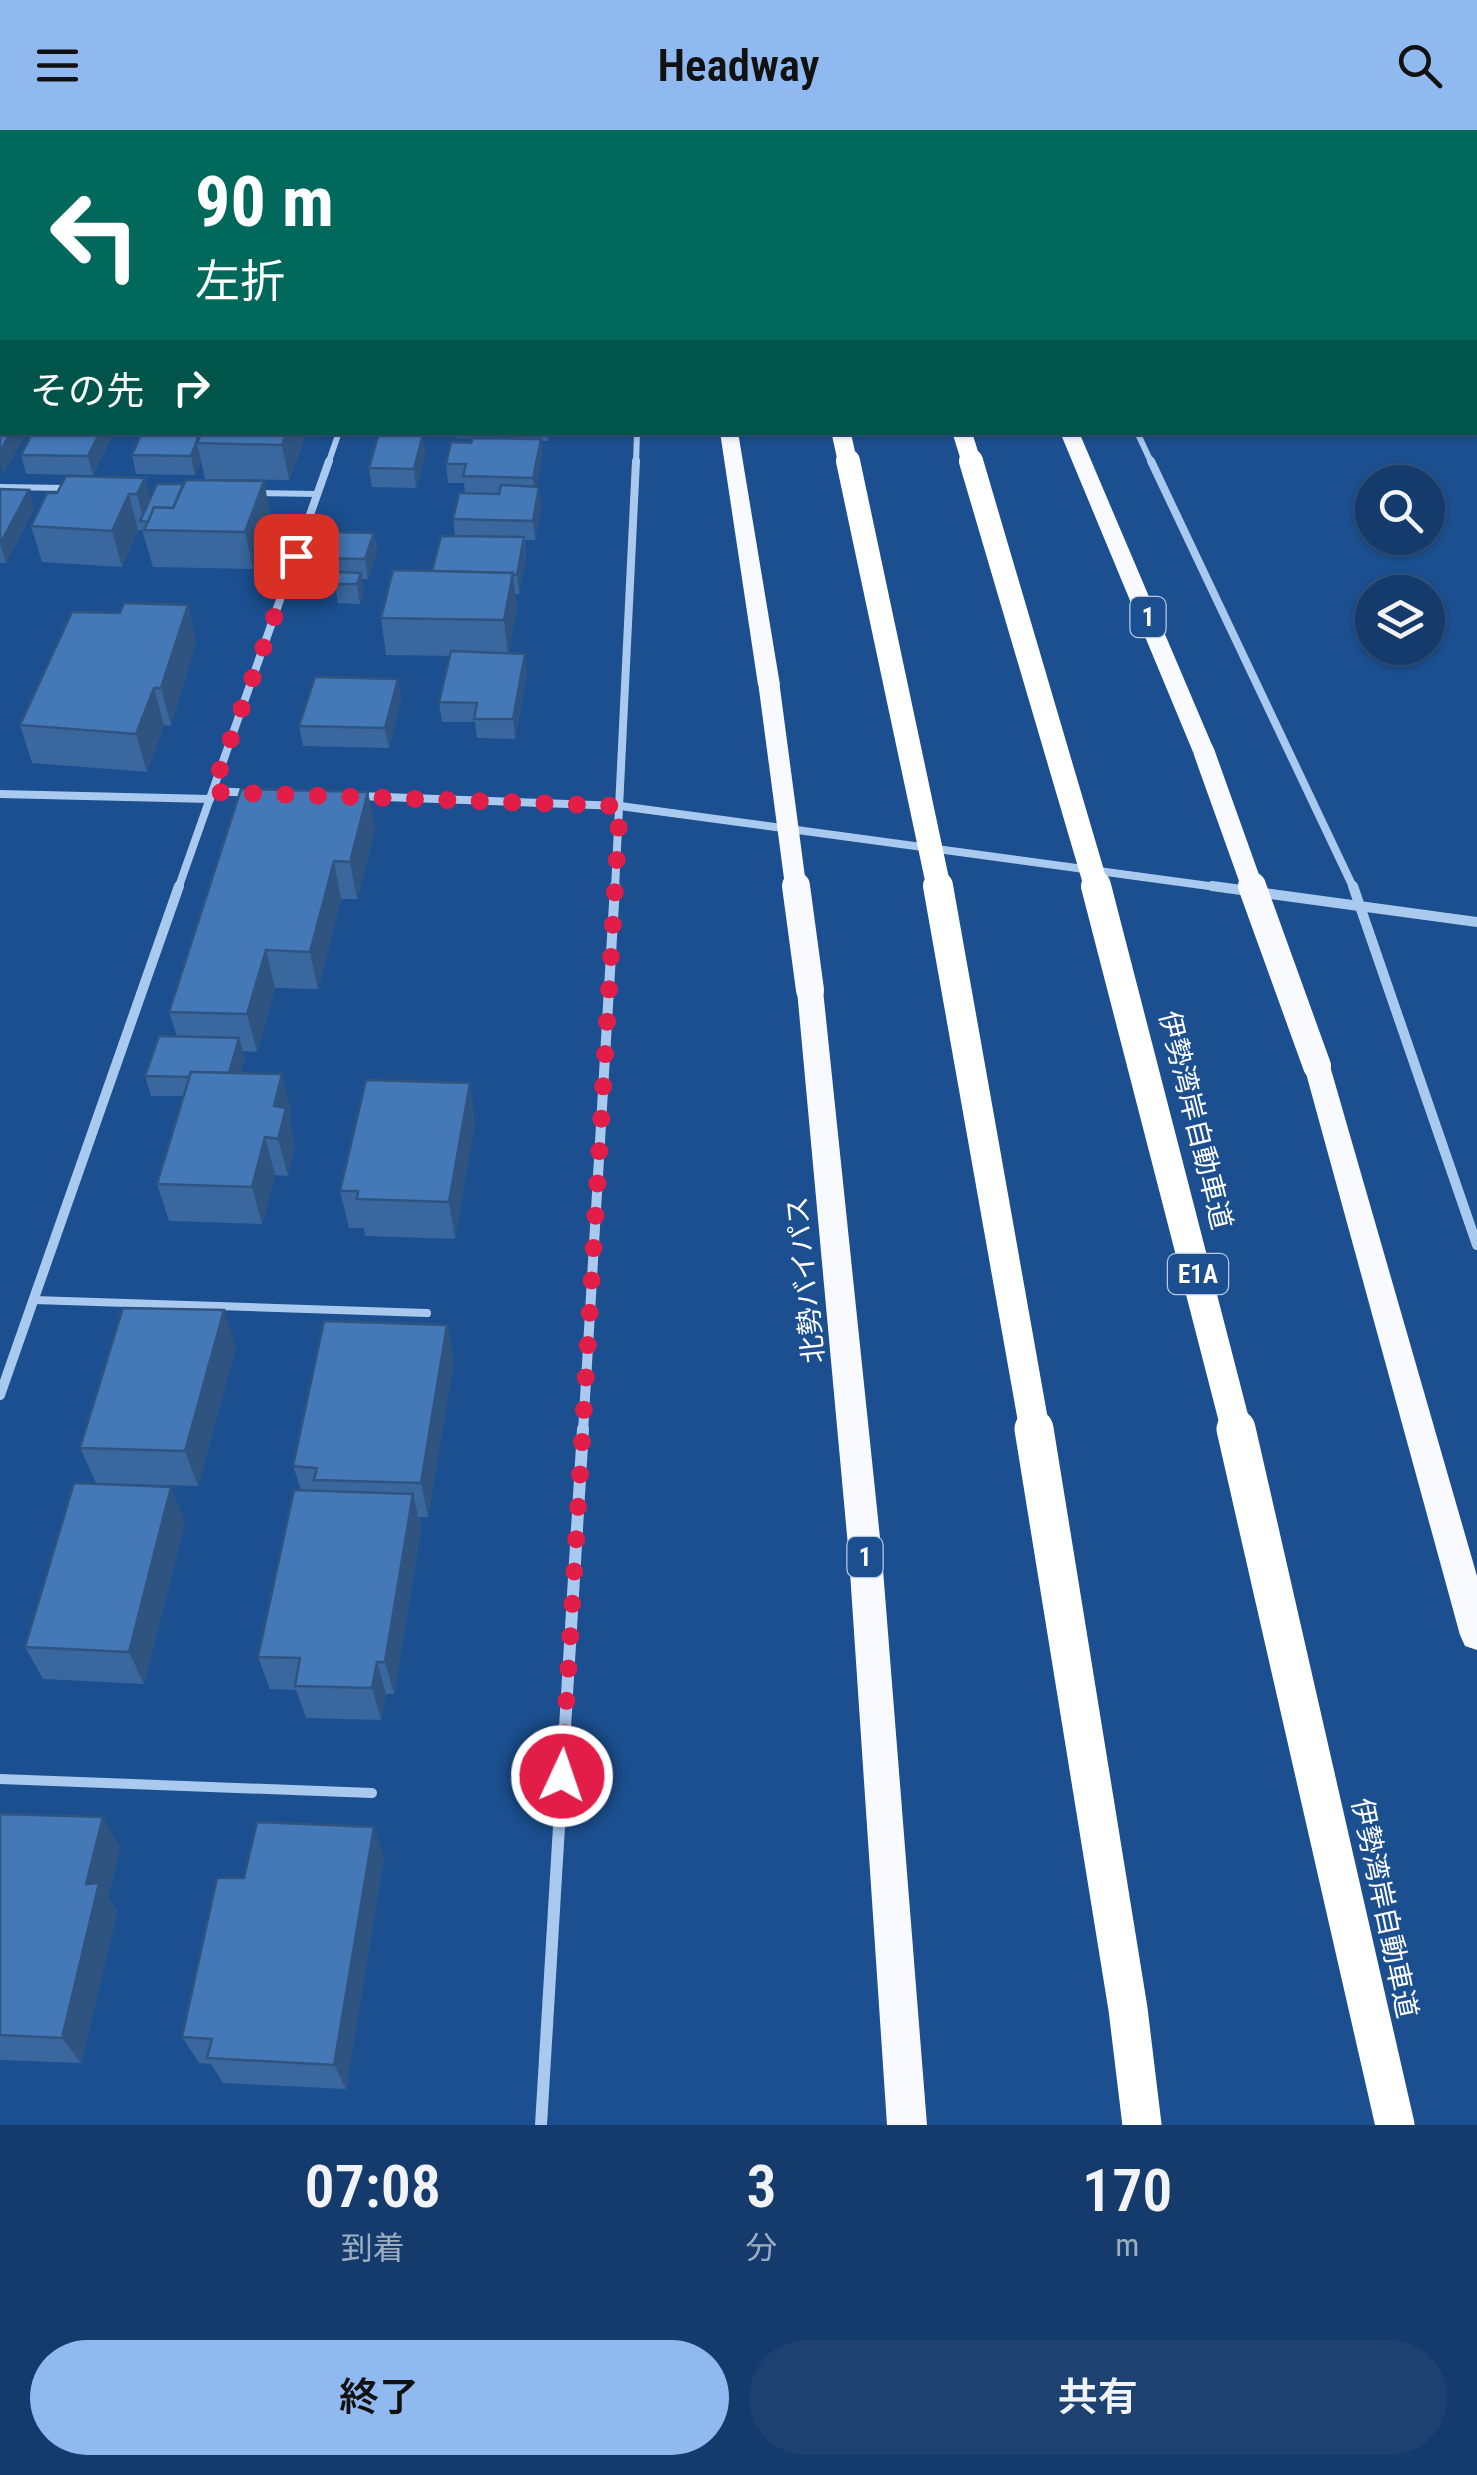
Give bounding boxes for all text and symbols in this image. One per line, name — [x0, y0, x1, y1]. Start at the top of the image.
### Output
icon: menu — [30, 38, 85, 93]
icon: search — [1392, 38, 1447, 93]
text: Headway — [657, 39, 820, 92]
text: 90 m — [195, 161, 334, 243]
icon: left — [30, 170, 160, 300]
text: 左折 — [195, 255, 285, 308]
icon: right — [164, 360, 219, 415]
text: その先 — [30, 369, 144, 413]
map controls — [1355, 465, 1445, 665]
button: search — [1355, 465, 1445, 555]
pin — [254, 514, 339, 599]
icon: arrive — [269, 529, 324, 584]
button: layers — [1355, 575, 1445, 665]
road number: 1 — [1130, 597, 1166, 637]
street label: 伊勢湾岸自動車道 — [1152, 1007, 1239, 1233]
street label: 北勢バイパス — [780, 1195, 831, 1365]
road number: E1A — [1168, 1254, 1228, 1294]
road number: 1 — [848, 1537, 882, 1577]
position arrow — [510, 1724, 614, 1828]
street label: 伊勢湾岸自動車道 — [1345, 1795, 1424, 2021]
text: 07:08 — [304, 2151, 441, 2222]
text: 3 — [746, 2151, 777, 2222]
text: 170 — [1082, 2155, 1173, 2226]
text: m — [1115, 2226, 1139, 2264]
text: 到着 — [341, 2229, 405, 2267]
text: 分 — [746, 2229, 778, 2267]
button: 終了 — [30, 2340, 729, 2455]
button: 共有 — [749, 2340, 1447, 2455]

